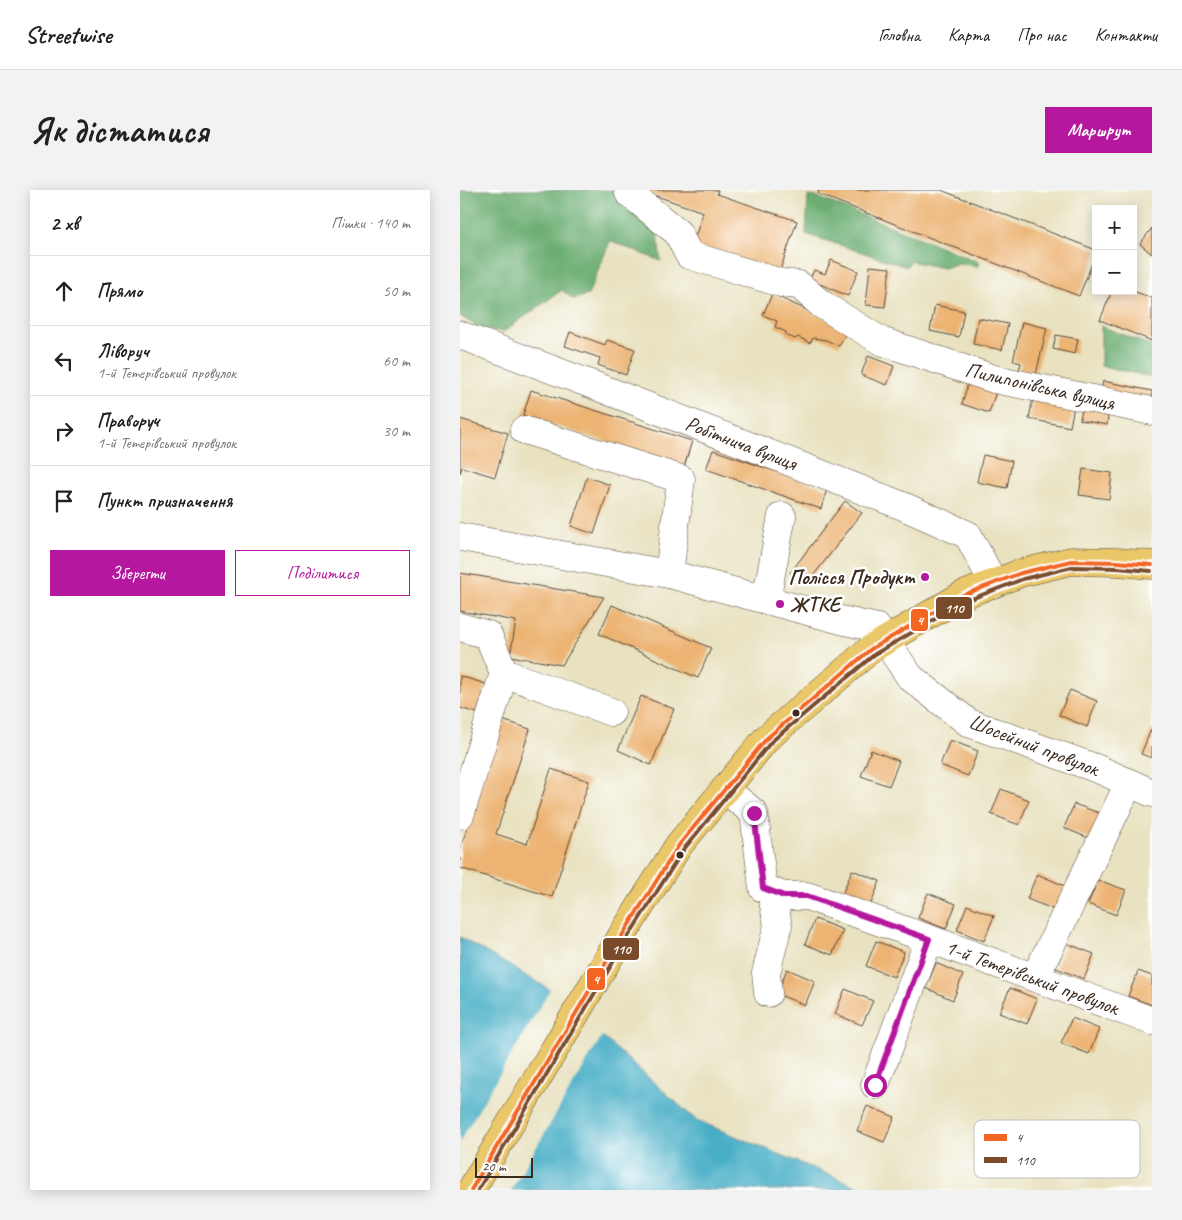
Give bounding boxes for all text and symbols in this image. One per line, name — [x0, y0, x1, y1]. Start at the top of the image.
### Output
text: Streetwise — [25, 20, 111, 50]
text: Головна — [878, 24, 920, 46]
text: Карта — [948, 24, 989, 46]
text: Про нас — [1017, 24, 1067, 46]
text: Контакти — [1095, 24, 1157, 46]
button: Маршрут — [1045, 107, 1152, 153]
text: Як дістатися — [30, 108, 208, 153]
map controls — [1092, 205, 1137, 295]
button: + — [1092, 205, 1137, 250]
text: 2 хв — [50, 210, 79, 236]
text: Пішки · 140 m — [331, 213, 410, 233]
button: − — [1092, 250, 1137, 295]
icon: ahead — [50, 277, 78, 305]
text: Прямо — [97, 279, 142, 303]
text: 50 m — [383, 281, 410, 301]
text: Ліворуч — [97, 339, 149, 363]
icon: left — [50, 347, 78, 375]
text: 60 m — [383, 351, 410, 371]
street label: Пилипонівська вулиця — [963, 356, 1119, 416]
text: 1-й Тетерівський провулок — [97, 363, 236, 383]
text: Праворуч — [97, 409, 159, 433]
street label: Робітнича вулиця — [682, 410, 802, 477]
icon: right — [50, 417, 78, 445]
text: 30 m — [383, 421, 410, 441]
text: 1-й Тетерівський провулок — [97, 433, 236, 453]
icon: arrive — [50, 487, 78, 515]
text: Пункт призначення — [97, 489, 232, 513]
button: Зберегти — [50, 550, 225, 596]
button: Поділитися — [235, 550, 410, 596]
place label: Полісся Продукт — [788, 564, 916, 590]
marker: Полісся Продукт — [919, 571, 931, 583]
place label: ЖТКЕ — [790, 591, 843, 617]
line badge: 110 — [935, 596, 973, 620]
marker: ЖТКЕ — [774, 598, 786, 610]
text: 110 — [945, 600, 965, 617]
line badge: 4 — [910, 608, 929, 632]
text: 4 — [917, 612, 925, 629]
unlabelled marker — [791, 708, 801, 718]
street label: Шосейний провулок — [965, 708, 1105, 783]
route end — [743, 802, 766, 825]
unlabelled marker — [675, 850, 685, 860]
street label: 1-й Тетерівський провулок — [942, 934, 1124, 1021]
line badge: 110 — [602, 937, 640, 961]
text: 110 — [612, 941, 632, 958]
line badge: 4 — [586, 967, 606, 991]
text: 4 — [593, 971, 601, 988]
route start — [864, 1074, 887, 1097]
legend — [974, 1120, 1140, 1178]
text: 4 — [1016, 1129, 1024, 1146]
text: 110 — [1016, 1152, 1037, 1169]
scale bar — [475, 1155, 532, 1178]
text: 20 m — [482, 1158, 506, 1175]

